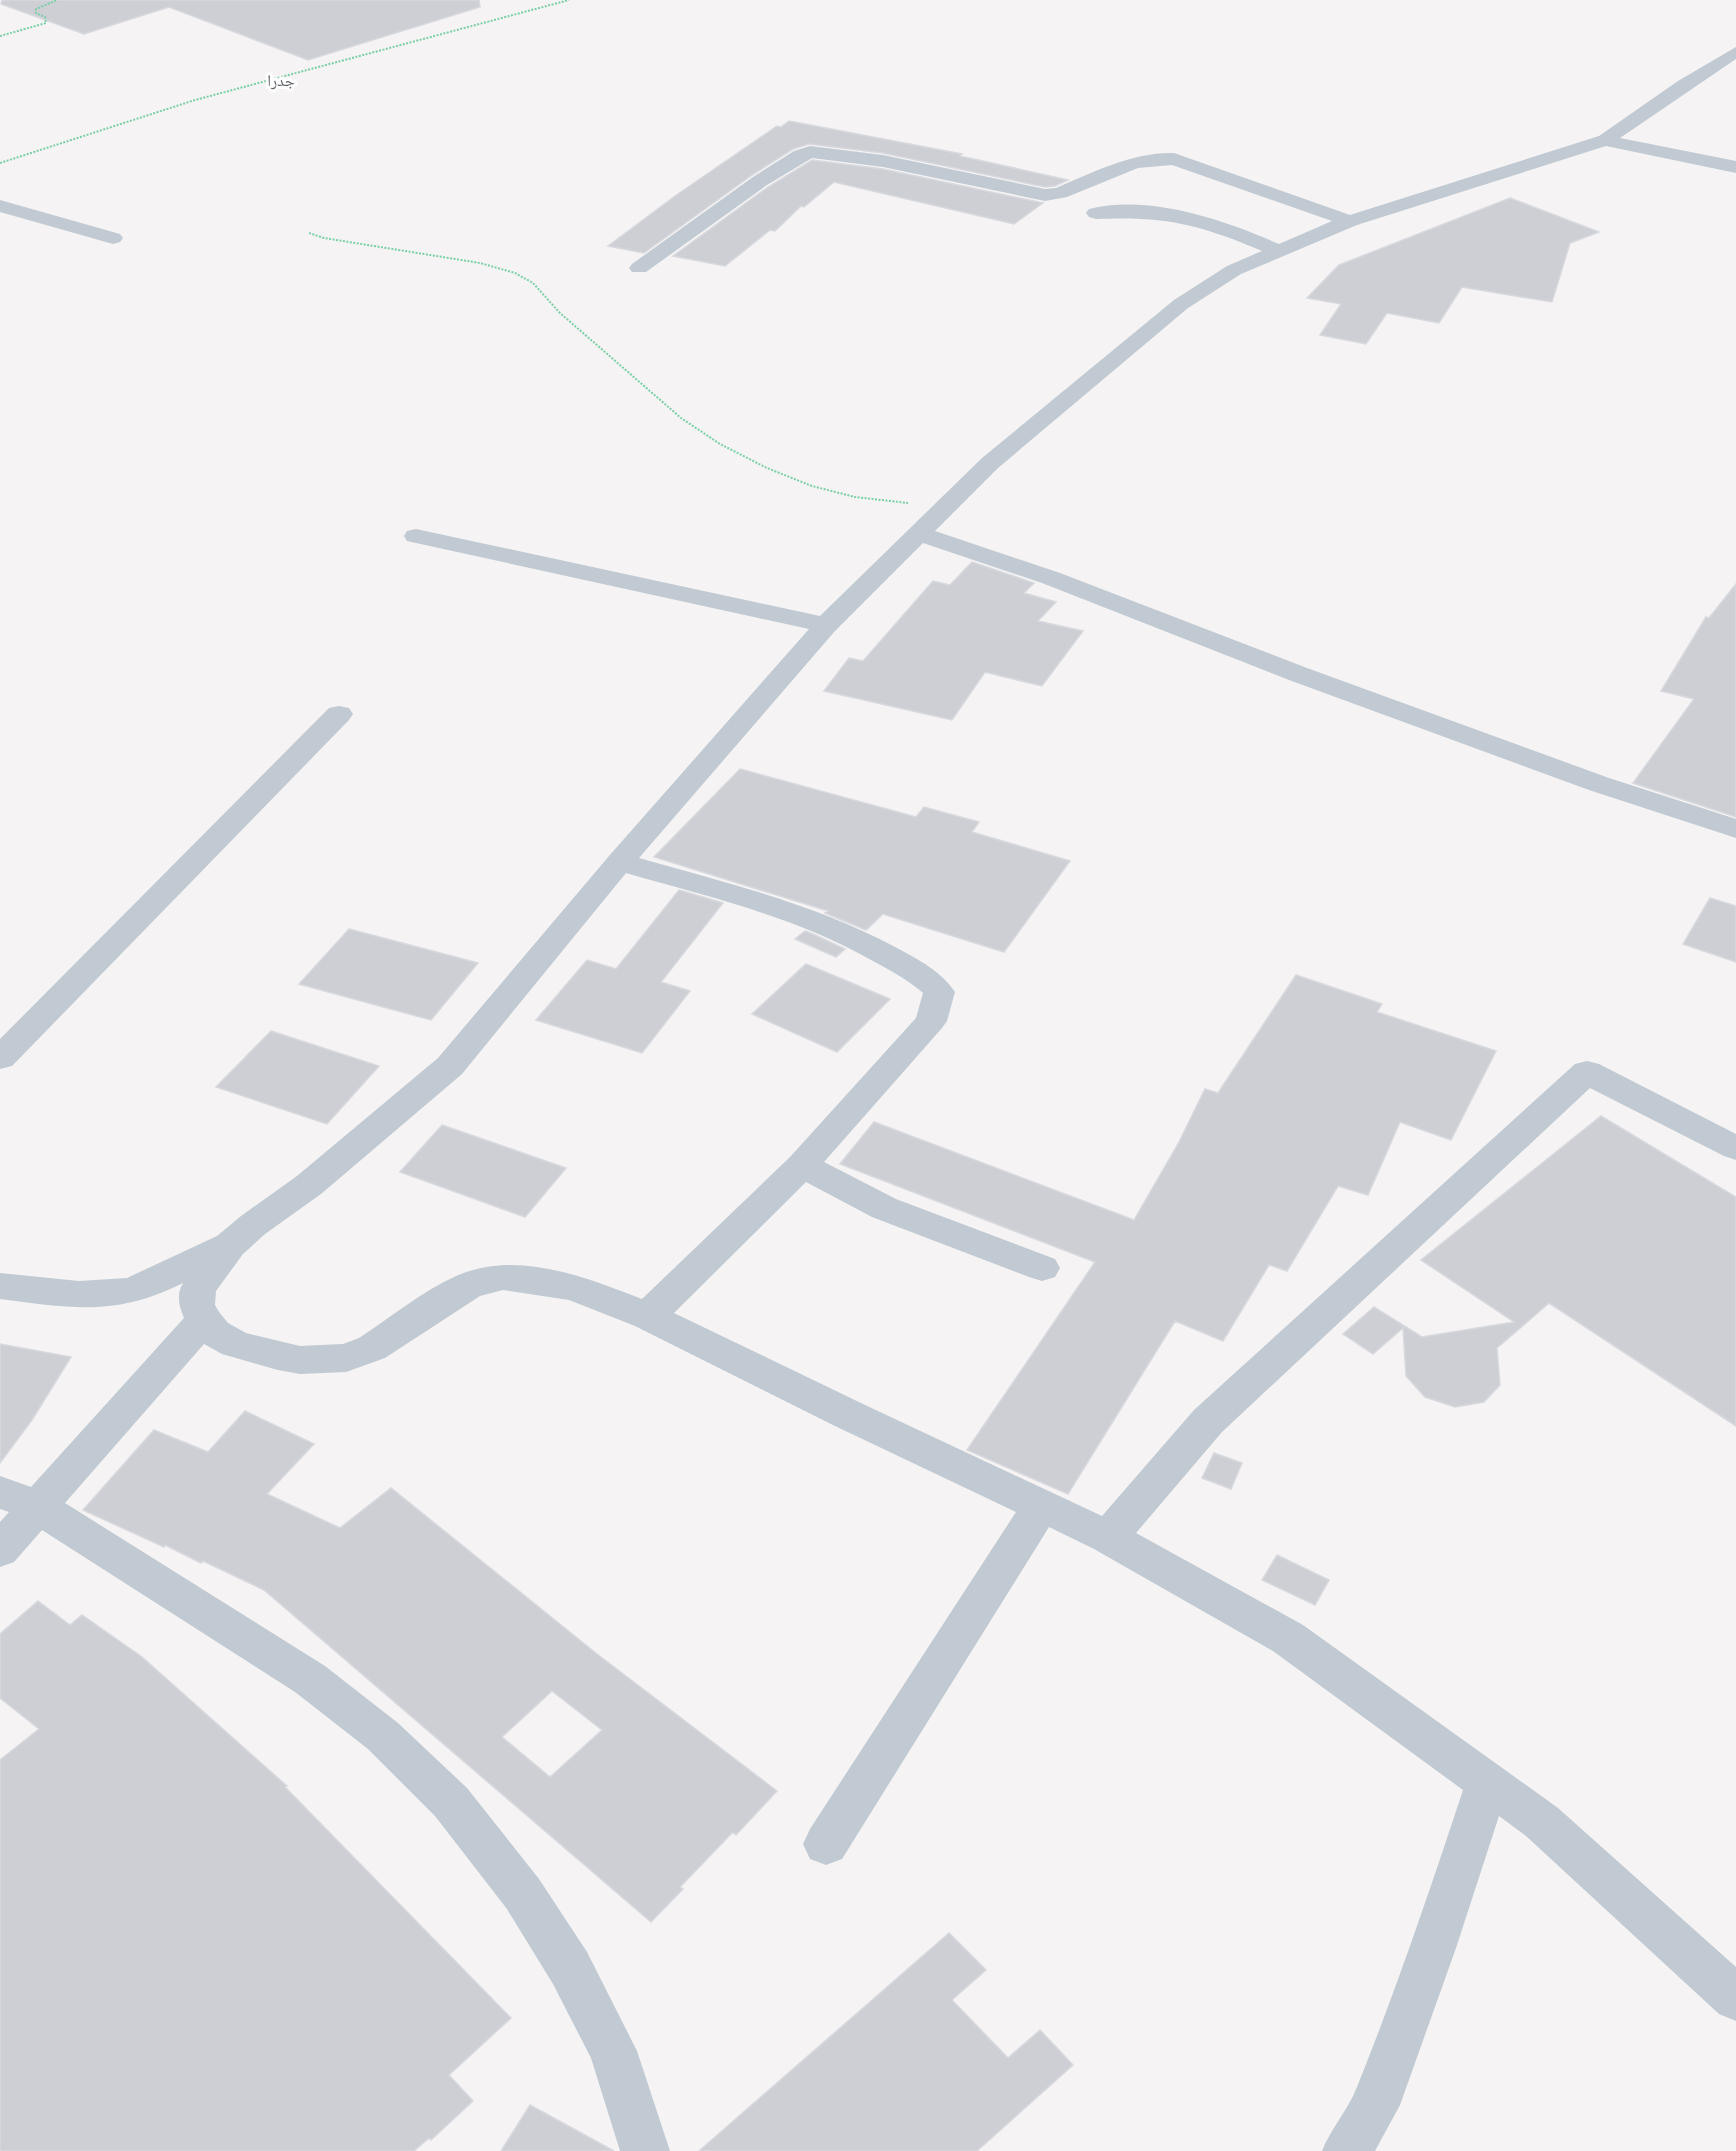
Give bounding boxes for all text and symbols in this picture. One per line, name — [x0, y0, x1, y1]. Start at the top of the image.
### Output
district label: جدرا — [267, 70, 295, 90]

